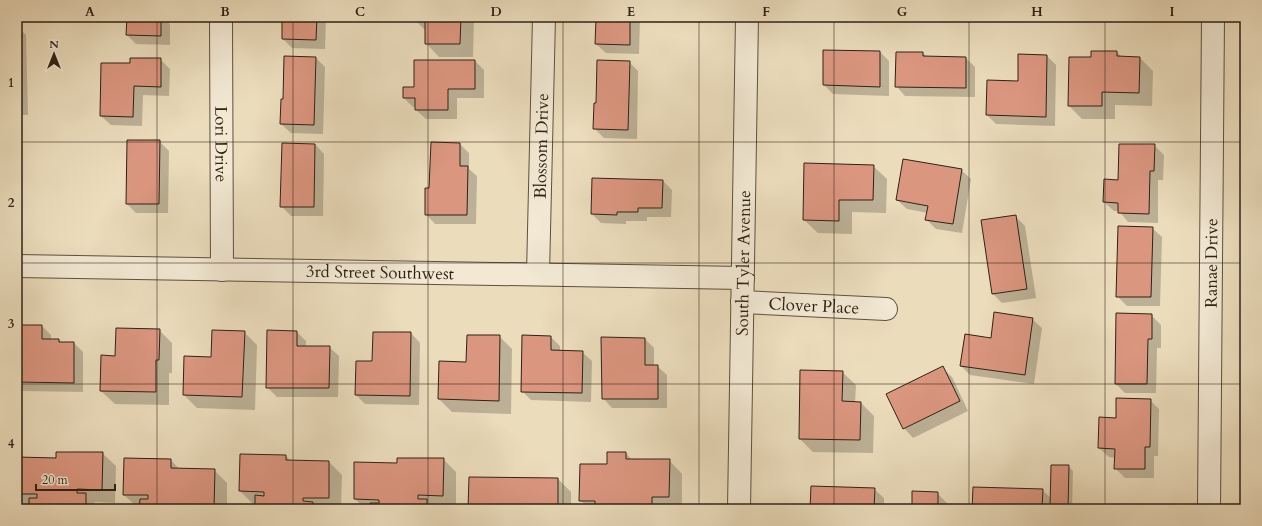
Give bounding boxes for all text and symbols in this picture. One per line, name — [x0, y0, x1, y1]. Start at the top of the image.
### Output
text: A — [85, 3, 95, 21]
text: B — [220, 3, 230, 21]
text: C — [355, 3, 365, 21]
text: D — [490, 3, 502, 21]
text: E — [627, 3, 635, 21]
text: F — [762, 3, 770, 21]
text: G — [897, 3, 908, 21]
text: H — [1031, 3, 1043, 21]
text: I — [1169, 3, 1175, 21]
north arrow — [34, 34, 74, 74]
text: N — [49, 37, 59, 52]
text: 1 — [8, 74, 14, 92]
street label: Blossom Drive — [528, 93, 554, 199]
street label: Lori Drive — [210, 106, 233, 182]
street label: South Tyler Avenue — [730, 190, 756, 336]
text: 2 — [8, 194, 15, 212]
street label: Ranae Drive — [1199, 218, 1223, 308]
street label: 3rd Street Southwest — [306, 259, 455, 285]
street label: Clover Place — [768, 292, 860, 319]
text: 3 — [8, 315, 15, 333]
text: 4 — [8, 435, 15, 453]
scale bar — [36, 466, 115, 492]
text: 20 m — [42, 472, 69, 488]

